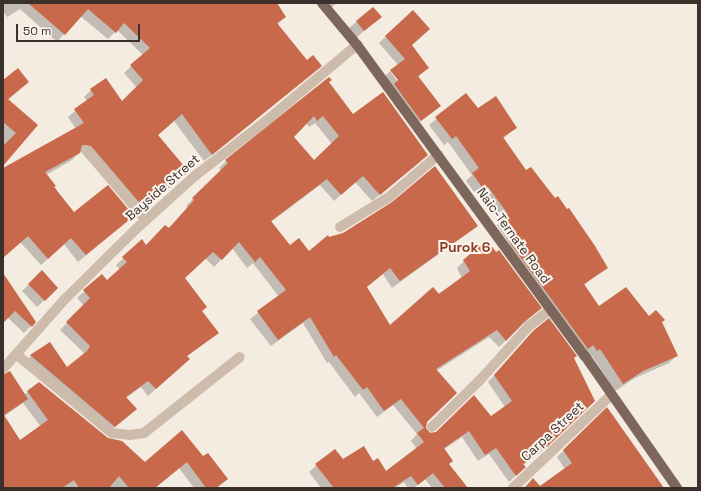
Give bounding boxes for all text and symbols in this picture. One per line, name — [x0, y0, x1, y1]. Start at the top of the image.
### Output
scale bar — [18, 16, 142, 42]
text: 50 m — [23, 23, 51, 39]
street label: Bayside Street — [123, 152, 203, 224]
street label: Naic-Ternate Road — [473, 185, 553, 287]
district label: Purok 6 — [439, 239, 491, 255]
street label: Carpa Street — [519, 399, 587, 465]

